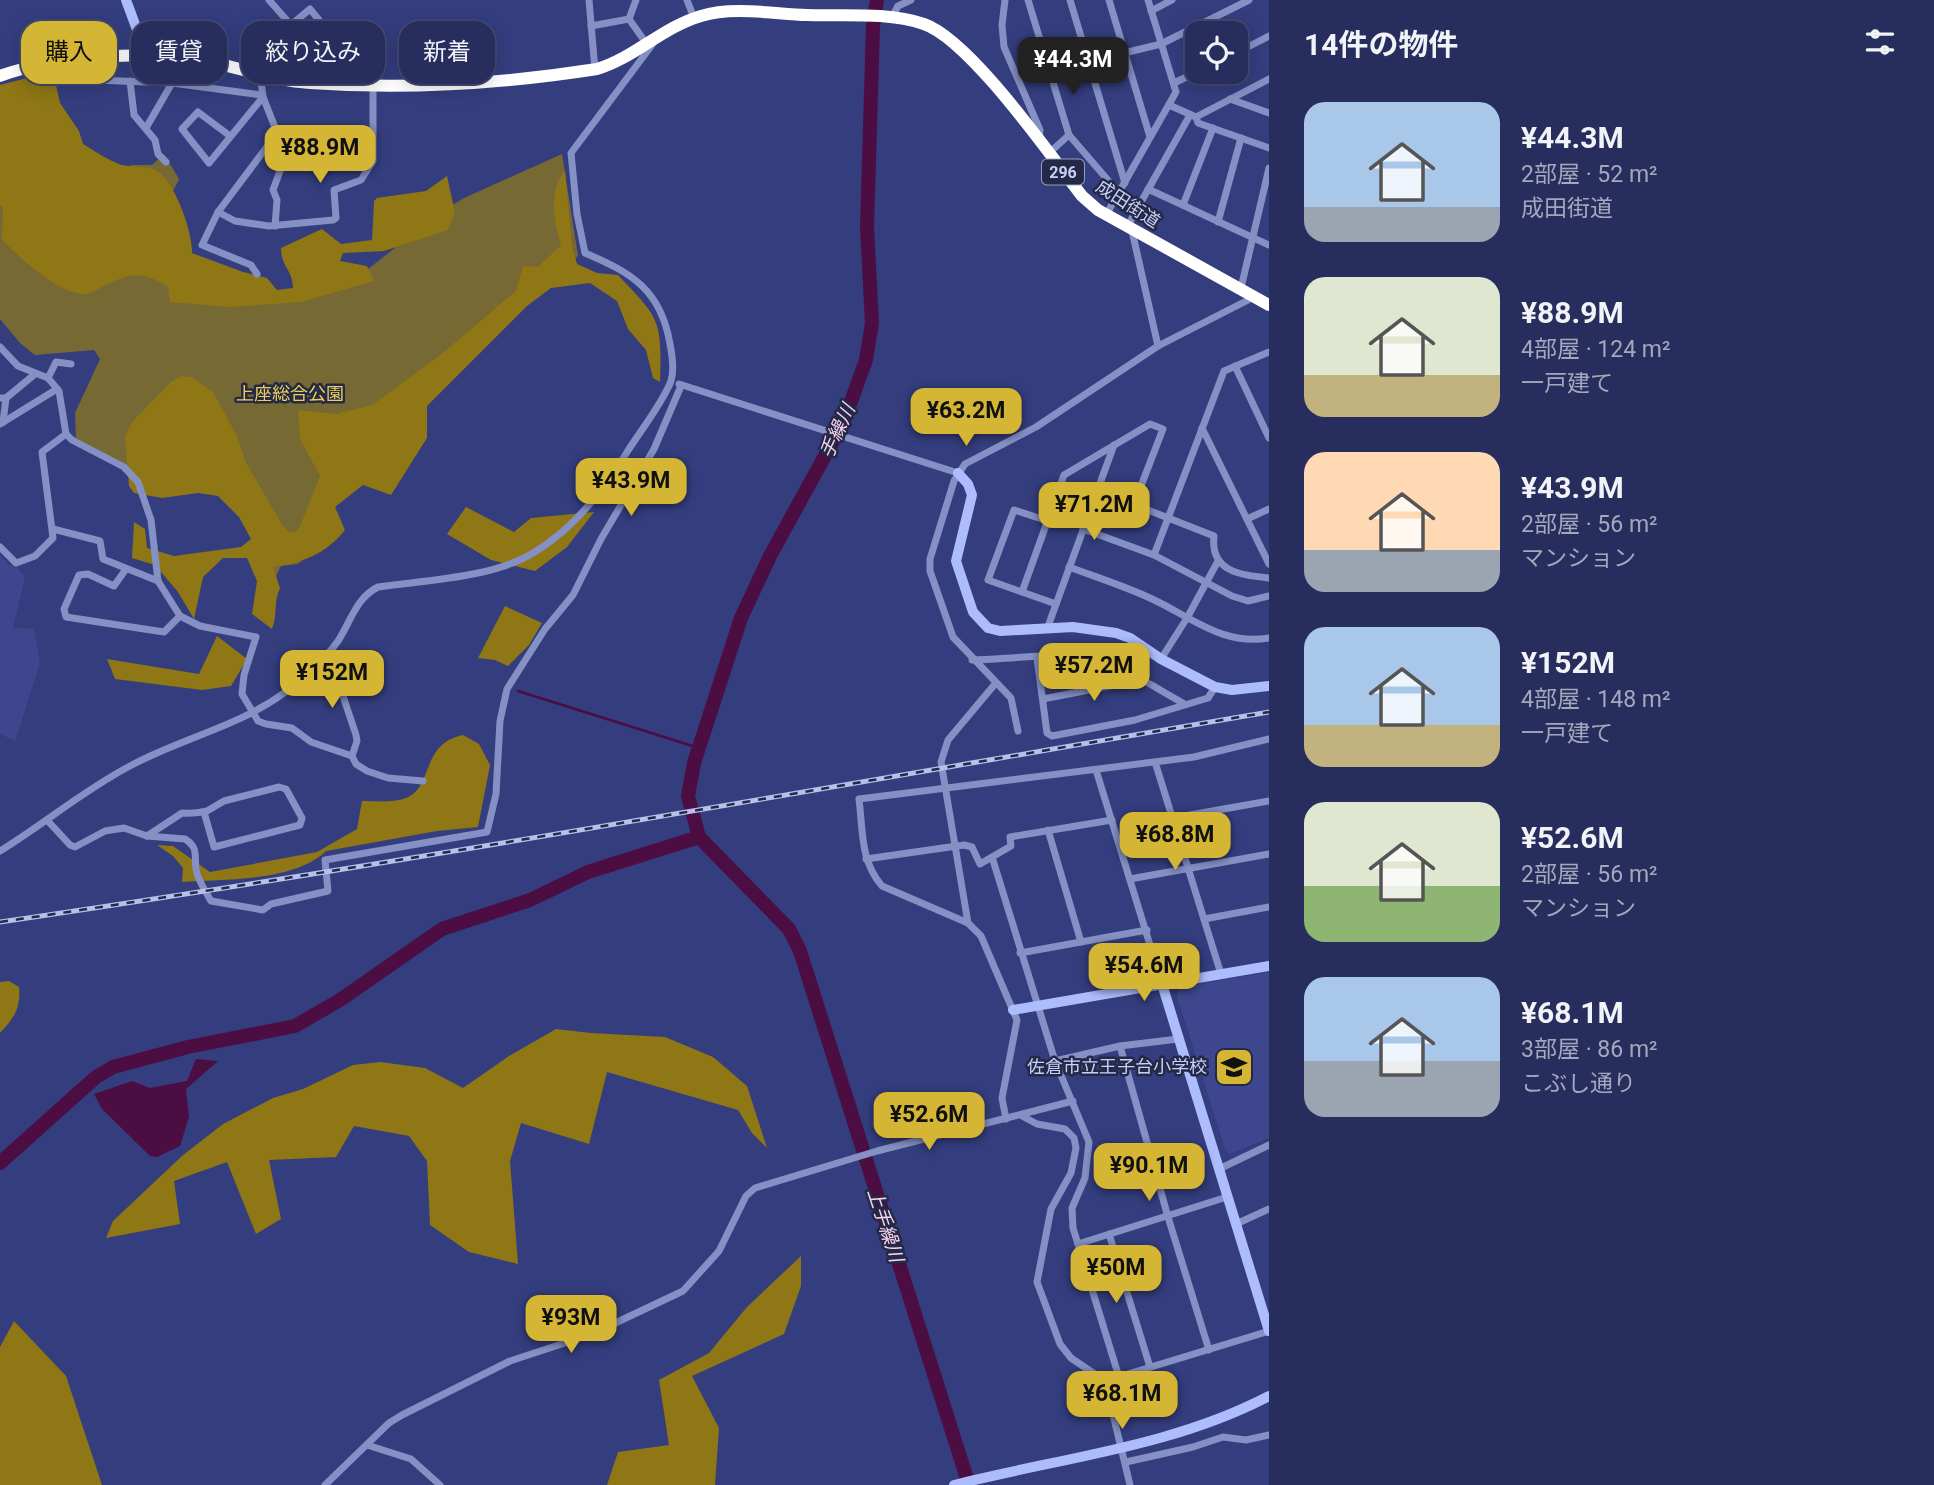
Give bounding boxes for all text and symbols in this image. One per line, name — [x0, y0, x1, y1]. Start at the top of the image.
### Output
chip: 購入 — [21, 21, 117, 84]
chip: 賃貸 — [131, 21, 227, 84]
chip: 絞り込み — [241, 21, 385, 84]
chip: 新着 — [399, 21, 495, 84]
map controls — [1185, 21, 1248, 84]
button: locate — [1185, 21, 1248, 84]
icon: filters — [1861, 23, 1899, 61]
text: 14件の物件 — [1304, 27, 1458, 62]
pin: ¥44.3M — [1016, 38, 1130, 97]
text: ¥44.3M — [1034, 46, 1112, 73]
text: ¥44.3M — [1521, 120, 1624, 155]
pin: ¥88.9M — [263, 125, 377, 185]
icon: home — [1360, 130, 1444, 214]
text: ¥88.9M — [281, 134, 359, 161]
road number: 296 — [1042, 160, 1084, 184]
text: 2部屋 · 52 m² — [1521, 161, 1658, 188]
street label: 成田街道 — [1092, 175, 1164, 232]
text: 成田街道 — [1521, 195, 1613, 222]
text: ¥88.9M — [1521, 295, 1624, 330]
icon: home — [1360, 305, 1444, 389]
text: 4部屋 · 124 m² — [1521, 336, 1670, 363]
text: 一戸建て — [1521, 370, 1613, 397]
park label: 上座総合公園 — [236, 383, 344, 404]
pin: ¥63.2M — [909, 388, 1023, 448]
text: ¥63.2M — [927, 397, 1005, 424]
water label: 手繰川 — [815, 399, 861, 462]
pin: ¥43.9M — [574, 458, 688, 518]
text: ¥43.9M — [592, 467, 670, 494]
text: ¥43.9M — [1521, 470, 1624, 505]
icon: home — [1360, 480, 1444, 564]
pin: ¥71.2M — [1037, 482, 1151, 542]
text: ¥71.2M — [1055, 491, 1133, 518]
text: 2部屋 · 56 m² — [1521, 511, 1658, 538]
text: マンション — [1521, 545, 1636, 572]
pin: ¥57.2M — [1037, 644, 1151, 703]
text: ¥152M — [1521, 645, 1615, 680]
pin: ¥152M — [283, 650, 381, 710]
text: ¥57.2M — [1055, 652, 1133, 679]
icon: home — [1360, 655, 1444, 739]
text: ¥152M — [296, 659, 368, 686]
text: 4部屋 · 148 m² — [1521, 686, 1670, 713]
text: 一戸建て — [1521, 720, 1613, 747]
pin: ¥68.8M — [1118, 812, 1232, 872]
text: ¥52.6M — [1521, 820, 1624, 855]
text: ¥68.8M — [1136, 821, 1214, 848]
icon: home — [1360, 830, 1444, 914]
text: 2部屋 · 56 m² — [1521, 861, 1658, 888]
text: マンション — [1521, 895, 1636, 922]
pin: ¥54.6M — [1087, 944, 1201, 1003]
text: ¥54.6M — [1105, 952, 1183, 979]
text: ¥68.1M — [1521, 995, 1624, 1030]
icon: home — [1360, 1005, 1444, 1089]
text: 3部屋 · 86 m² — [1521, 1036, 1658, 1063]
school or university icon: 佐倉市立王子台小学校 — [1213, 1046, 1255, 1088]
place label: 佐倉市立王子台小学校 — [1027, 1056, 1207, 1077]
text: こぶし通り — [1521, 1070, 1636, 1097]
pin: ¥52.6M — [872, 1092, 986, 1152]
text: ¥52.6M — [890, 1101, 968, 1128]
pin: ¥90.1M — [1092, 1144, 1206, 1203]
text: ¥90.1M — [1110, 1152, 1188, 1179]
water label: 上手繰川 — [863, 1185, 909, 1267]
pin: ¥50M — [1075, 1246, 1157, 1305]
text: ¥50M — [1087, 1254, 1145, 1281]
pin: ¥93M — [530, 1296, 612, 1355]
text: ¥93M — [542, 1304, 600, 1331]
pin: ¥68.1M — [1065, 1372, 1179, 1431]
text: ¥68.1M — [1083, 1380, 1161, 1407]

